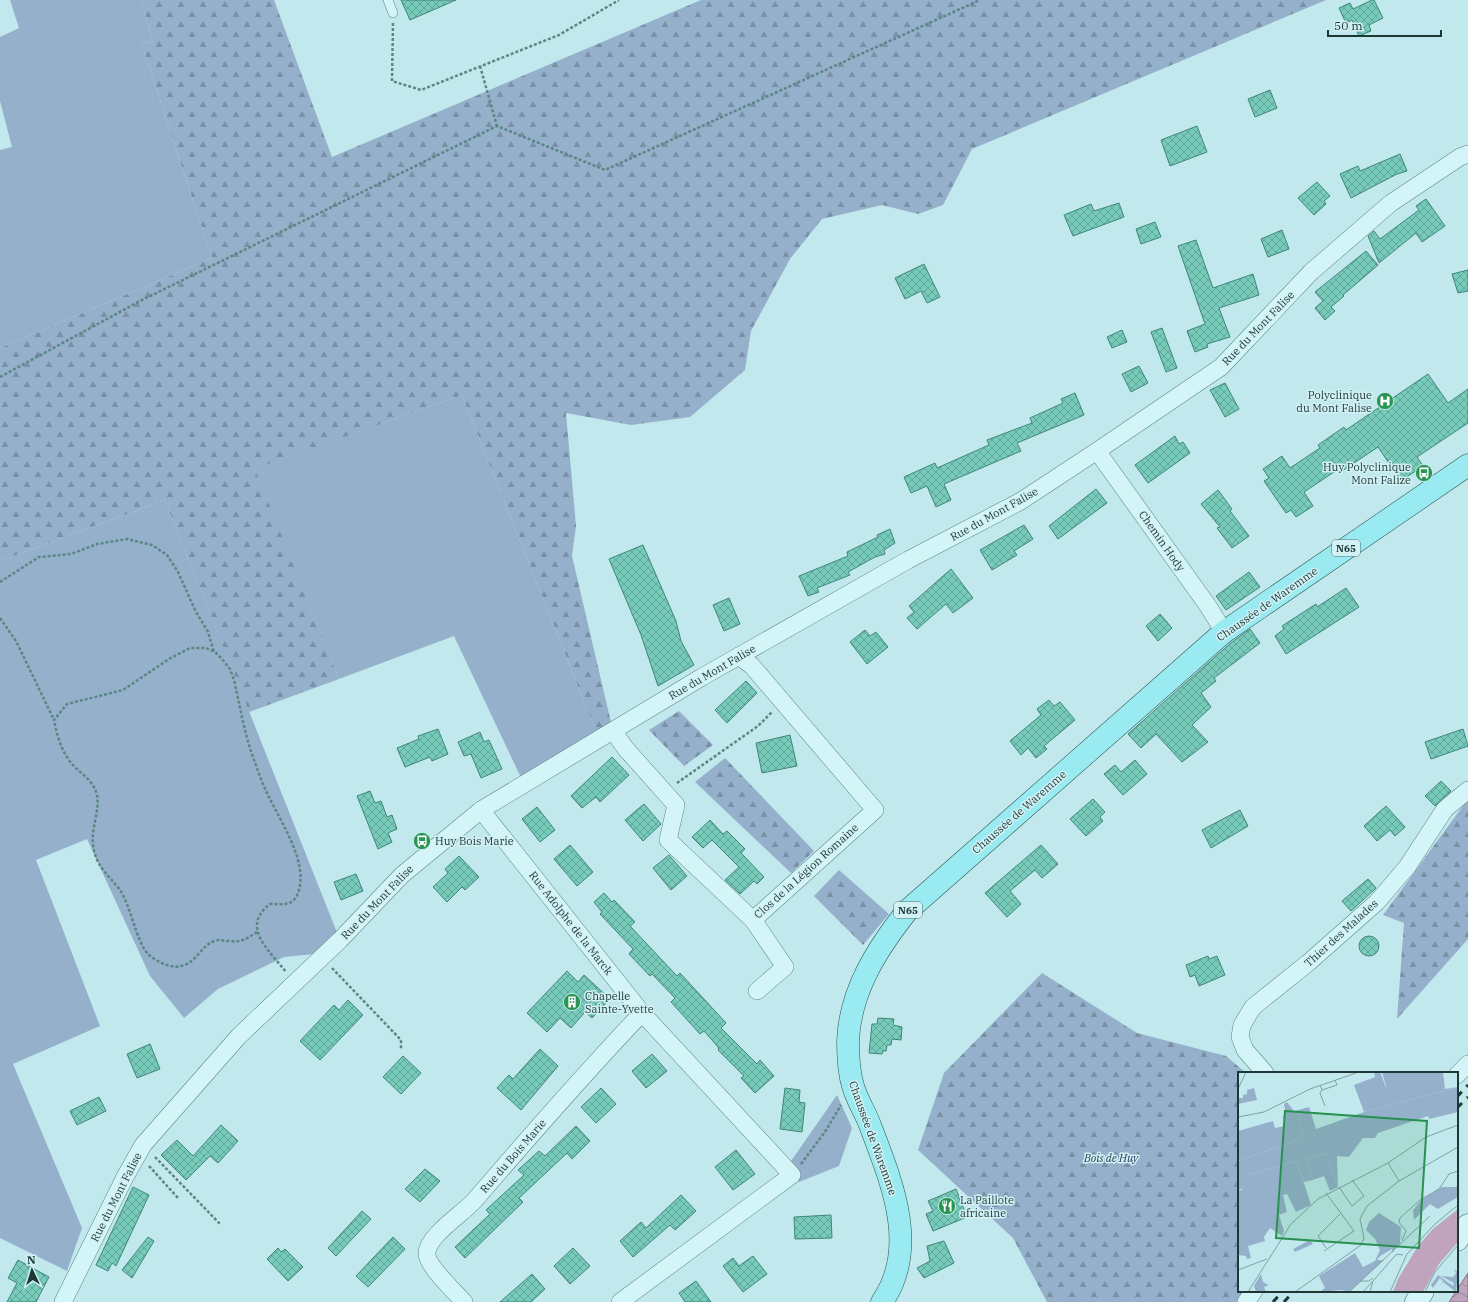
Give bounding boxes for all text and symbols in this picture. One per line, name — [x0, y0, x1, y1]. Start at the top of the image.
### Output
scale bar — [1328, 12, 1441, 38]
text: 50 m — [1334, 18, 1363, 33]
street label: Rue du Mont Falise — [1219, 288, 1297, 368]
place label: Polyclinique du Mont Falise — [1296, 388, 1372, 415]
hospital icon: Polyclinique du Mont Falise — [1375, 391, 1395, 411]
place label: Huy Polyclinique Mont Falize — [1323, 460, 1411, 487]
bus stop icon: Huy Polyclinique Mont Falize — [1414, 463, 1434, 483]
street label: Rue du Mont Falise — [948, 484, 1041, 544]
street label: Chemin Hody — [1136, 508, 1188, 574]
road number: N65 — [1332, 540, 1360, 556]
street label: Chaussée de Waremme — [1214, 564, 1320, 644]
street label: Rue du Mont Falise — [666, 641, 758, 703]
street label: Chaussée de Waremme — [969, 767, 1069, 857]
street label: Clos de la Légion Romaine — [751, 820, 861, 922]
bus stop icon: Huy Bois Marie — [412, 831, 432, 851]
place label: Huy Bois Marie — [435, 834, 514, 848]
street label: Rue du Mont Falise — [338, 862, 416, 942]
street label: Rue Adolphe de la Marck — [526, 868, 616, 978]
street label: Thier des Malades — [1301, 896, 1381, 970]
road number: N65 — [894, 902, 922, 918]
place label: Chapelle Sainte-Yvette — [585, 989, 654, 1016]
building icon: Chapelle Sainte-Yvette — [562, 992, 582, 1012]
inset map — [1238, 1072, 1458, 1292]
street label: Chaussée de Waremme — [846, 1079, 900, 1197]
street label: Rue du Bois Marie — [477, 1116, 549, 1196]
street label: Rue du Mont Falise — [87, 1150, 145, 1244]
park label: Bois de Huy — [1083, 1151, 1139, 1165]
place label: La Paillote africaine — [960, 1193, 1014, 1220]
restaurant icon: La Paillote africaine — [937, 1196, 957, 1216]
north arrow — [12, 1250, 52, 1290]
text: N — [26, 1253, 36, 1267]

